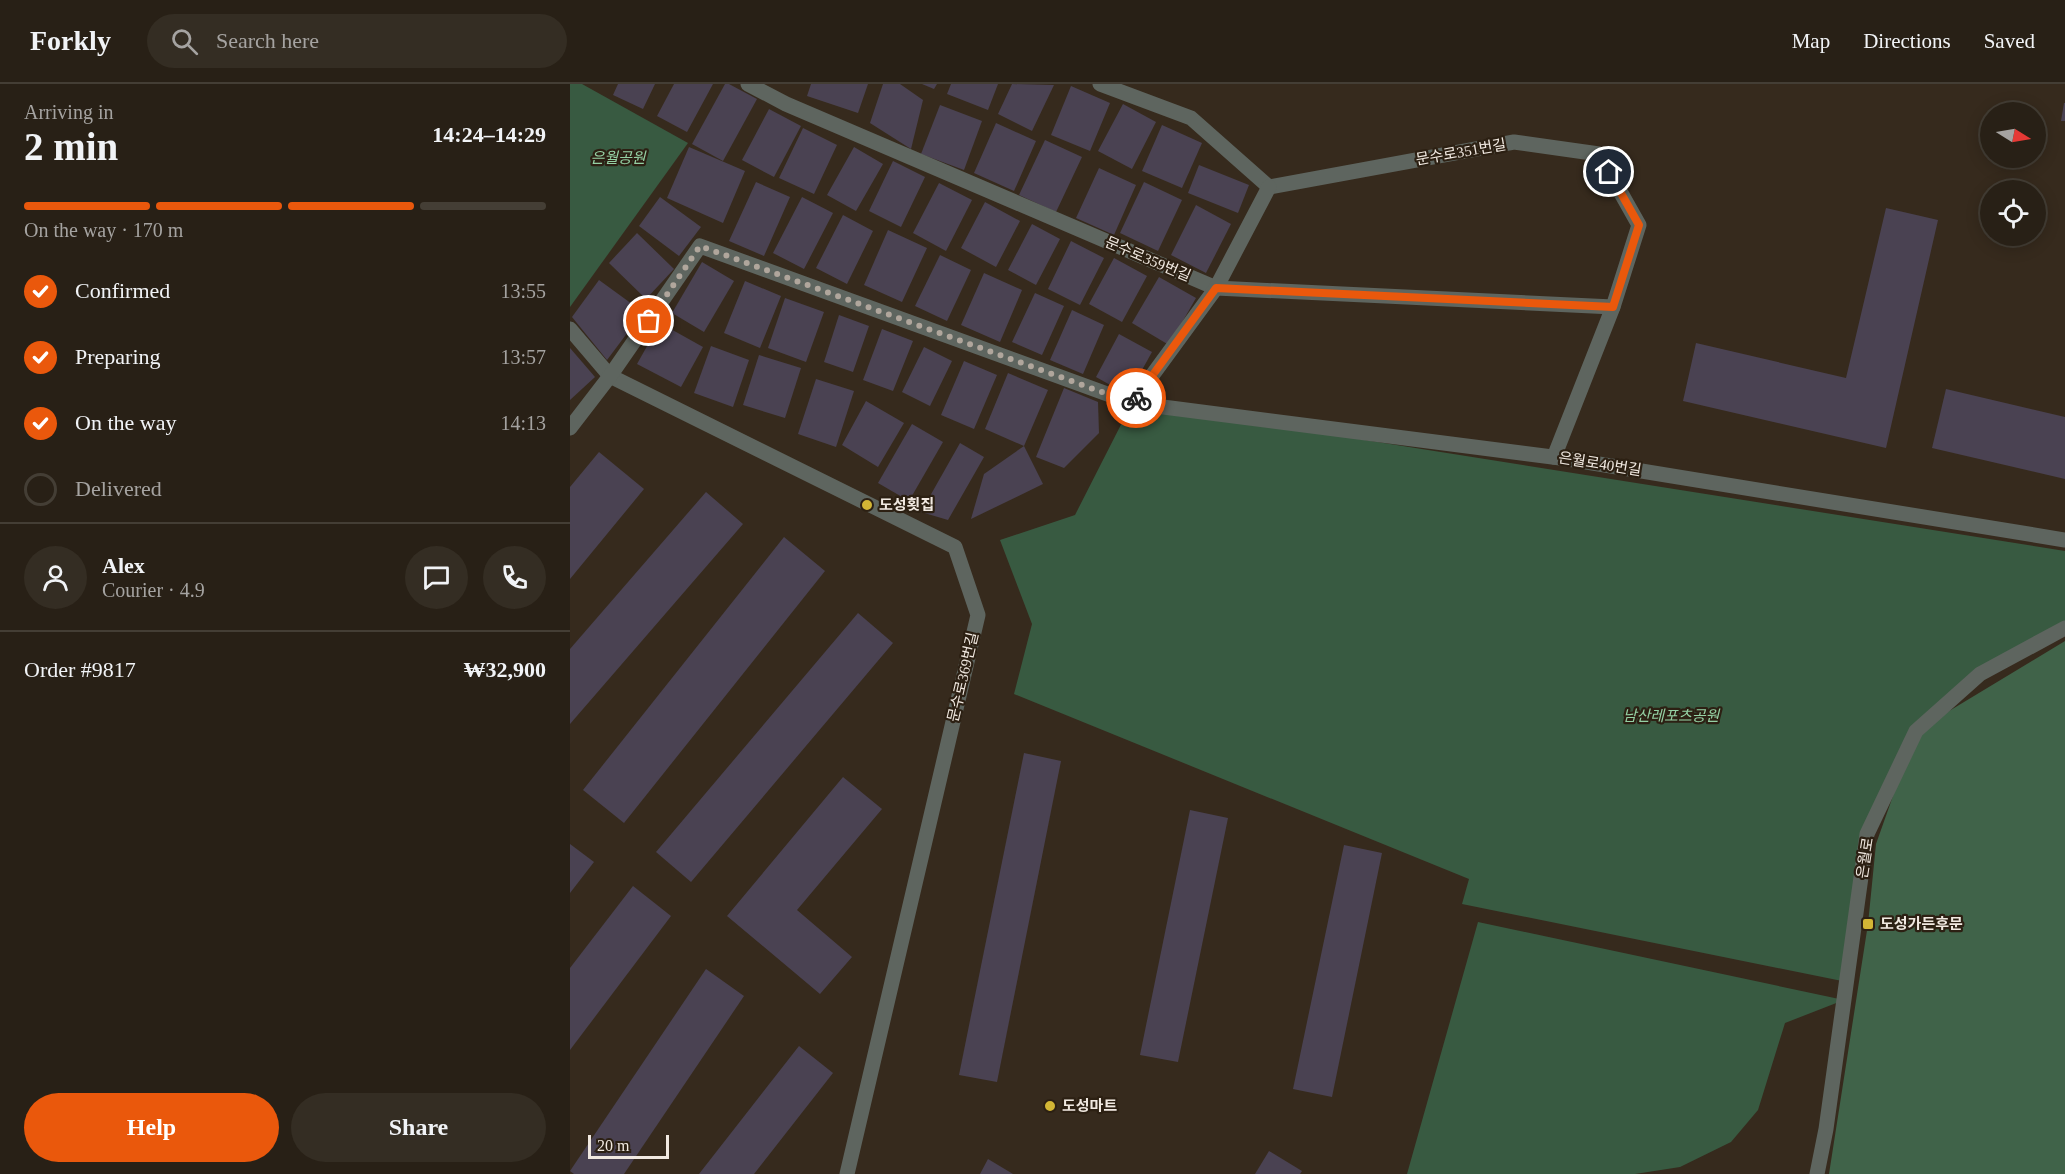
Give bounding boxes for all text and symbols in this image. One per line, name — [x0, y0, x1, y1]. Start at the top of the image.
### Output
search box — [147, 14, 567, 68]
text: Forkly — [30, 25, 111, 56]
icon: search — [168, 25, 201, 58]
text: Search here — [216, 28, 319, 53]
text: Map — [1792, 29, 1830, 53]
text: Directions — [1863, 29, 1951, 53]
text: Saved — [1984, 29, 2035, 53]
text: Arriving in — [24, 101, 113, 123]
north arrow — [1980, 102, 2046, 168]
map controls — [1980, 102, 2046, 246]
text: 14:24–14:29 — [432, 122, 546, 147]
text: 2 min — [24, 125, 118, 168]
street label: 문수로351번길 — [1415, 136, 1507, 168]
pin — [1583, 146, 1634, 197]
park label: 은월공원 — [590, 150, 647, 166]
icon: home — [1592, 155, 1625, 188]
button: locate — [1980, 180, 2046, 246]
text: On the way · 170 m — [24, 219, 183, 241]
street label: 문수로359번길 — [1103, 234, 1193, 284]
icon: check — [24, 275, 57, 308]
text: Confirmed — [75, 278, 170, 303]
text: 13:55 — [500, 280, 546, 302]
pin — [623, 295, 674, 346]
icon: bag — [632, 304, 665, 337]
icon: check — [24, 341, 57, 374]
text: Preparing — [75, 344, 161, 369]
text: 13:57 — [500, 346, 546, 368]
courier — [1106, 368, 1166, 428]
icon: bike — [1120, 382, 1153, 415]
icon: check — [24, 407, 57, 440]
text: On the way — [75, 410, 176, 435]
text: 14:13 — [500, 412, 546, 434]
street label: 은월로40번길 — [1557, 450, 1643, 478]
text: Delivered — [75, 476, 162, 501]
place label: 도성횟집 — [879, 496, 934, 513]
marker: 도성횟집 — [860, 498, 874, 512]
button: person — [24, 546, 87, 609]
button: chat — [405, 546, 468, 609]
button: phone — [483, 546, 546, 609]
text: Alex — [102, 553, 145, 578]
text: Courier · 4.9 — [102, 579, 205, 601]
street label: 문수로369번길 — [945, 631, 981, 723]
text: Order #9817 — [24, 657, 136, 682]
text: ₩32,900 — [464, 657, 546, 682]
park label: 남산레포츠공원 — [1623, 708, 1720, 724]
street label: 은월로 — [1854, 836, 1876, 880]
place label: 도성가든후문 — [1880, 916, 1963, 932]
marker: 도성가든후문 — [1861, 917, 1875, 931]
button: Help — [24, 1093, 279, 1162]
button: Share — [291, 1093, 546, 1162]
place label: 도성마트 — [1062, 1098, 1117, 1114]
marker: 도성마트 — [1043, 1099, 1057, 1113]
scale bar — [588, 1132, 669, 1160]
text: 20 m — [597, 1137, 629, 1154]

